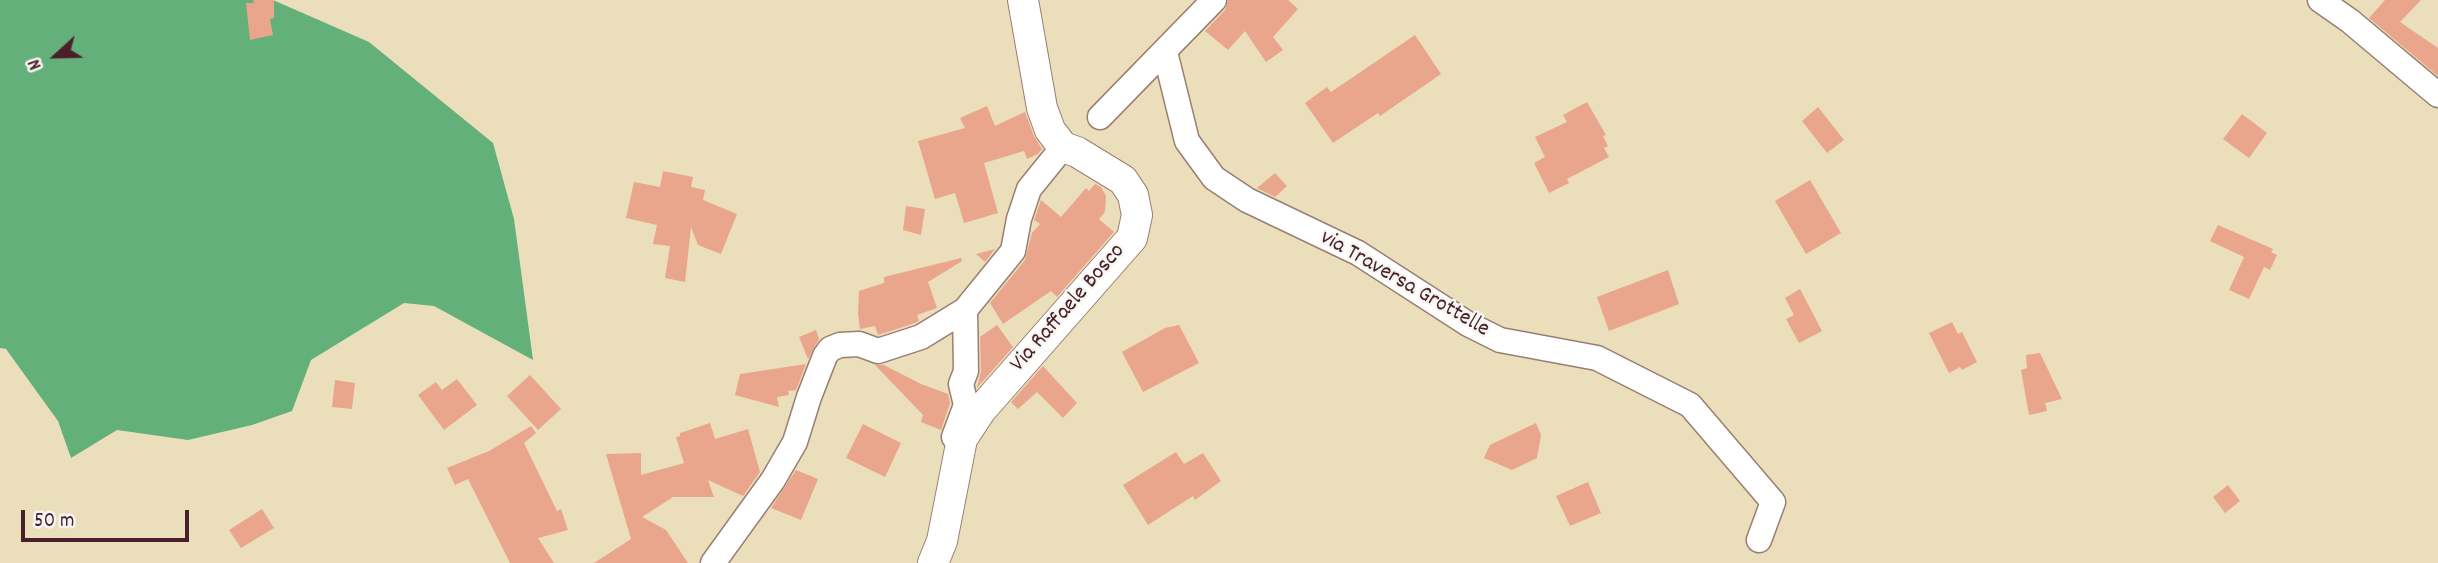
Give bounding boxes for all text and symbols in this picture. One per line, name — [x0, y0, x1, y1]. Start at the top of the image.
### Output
north arrow — [21, 21, 91, 91]
text: N — [22, 55, 50, 73]
street label: via Traversa Grottelle — [1314, 225, 1494, 345]
street label: Via Raffaele Bosco — [1006, 239, 1132, 379]
scale bar — [24, 496, 192, 540]
text: 50 m — [34, 507, 74, 537]

